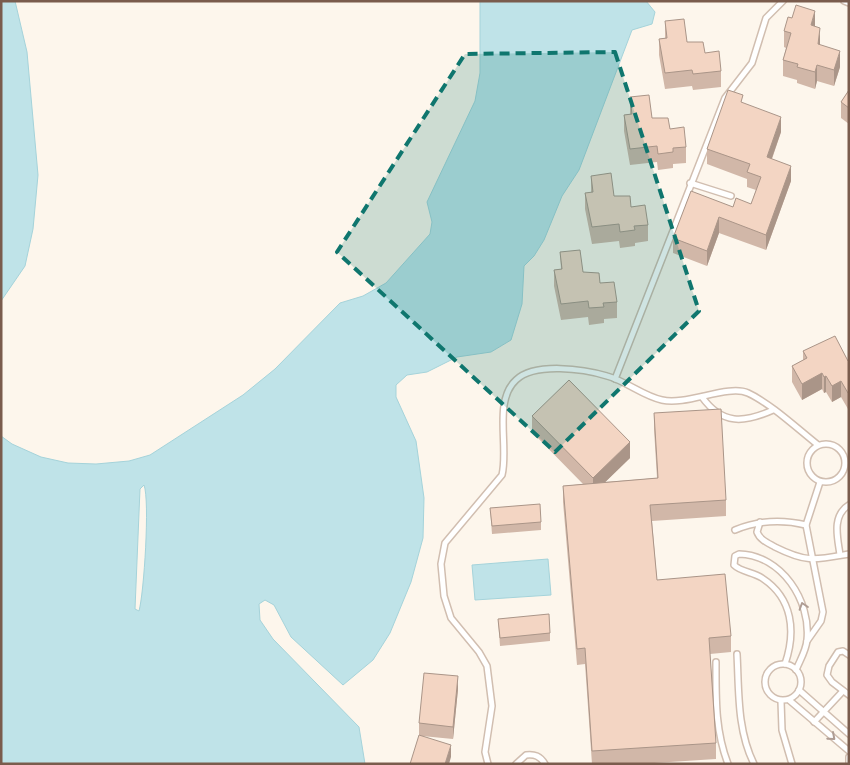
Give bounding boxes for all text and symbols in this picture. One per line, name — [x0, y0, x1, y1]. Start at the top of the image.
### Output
one-way arrow — [799, 603, 809, 611]
one-way arrow — [826, 732, 835, 741]

